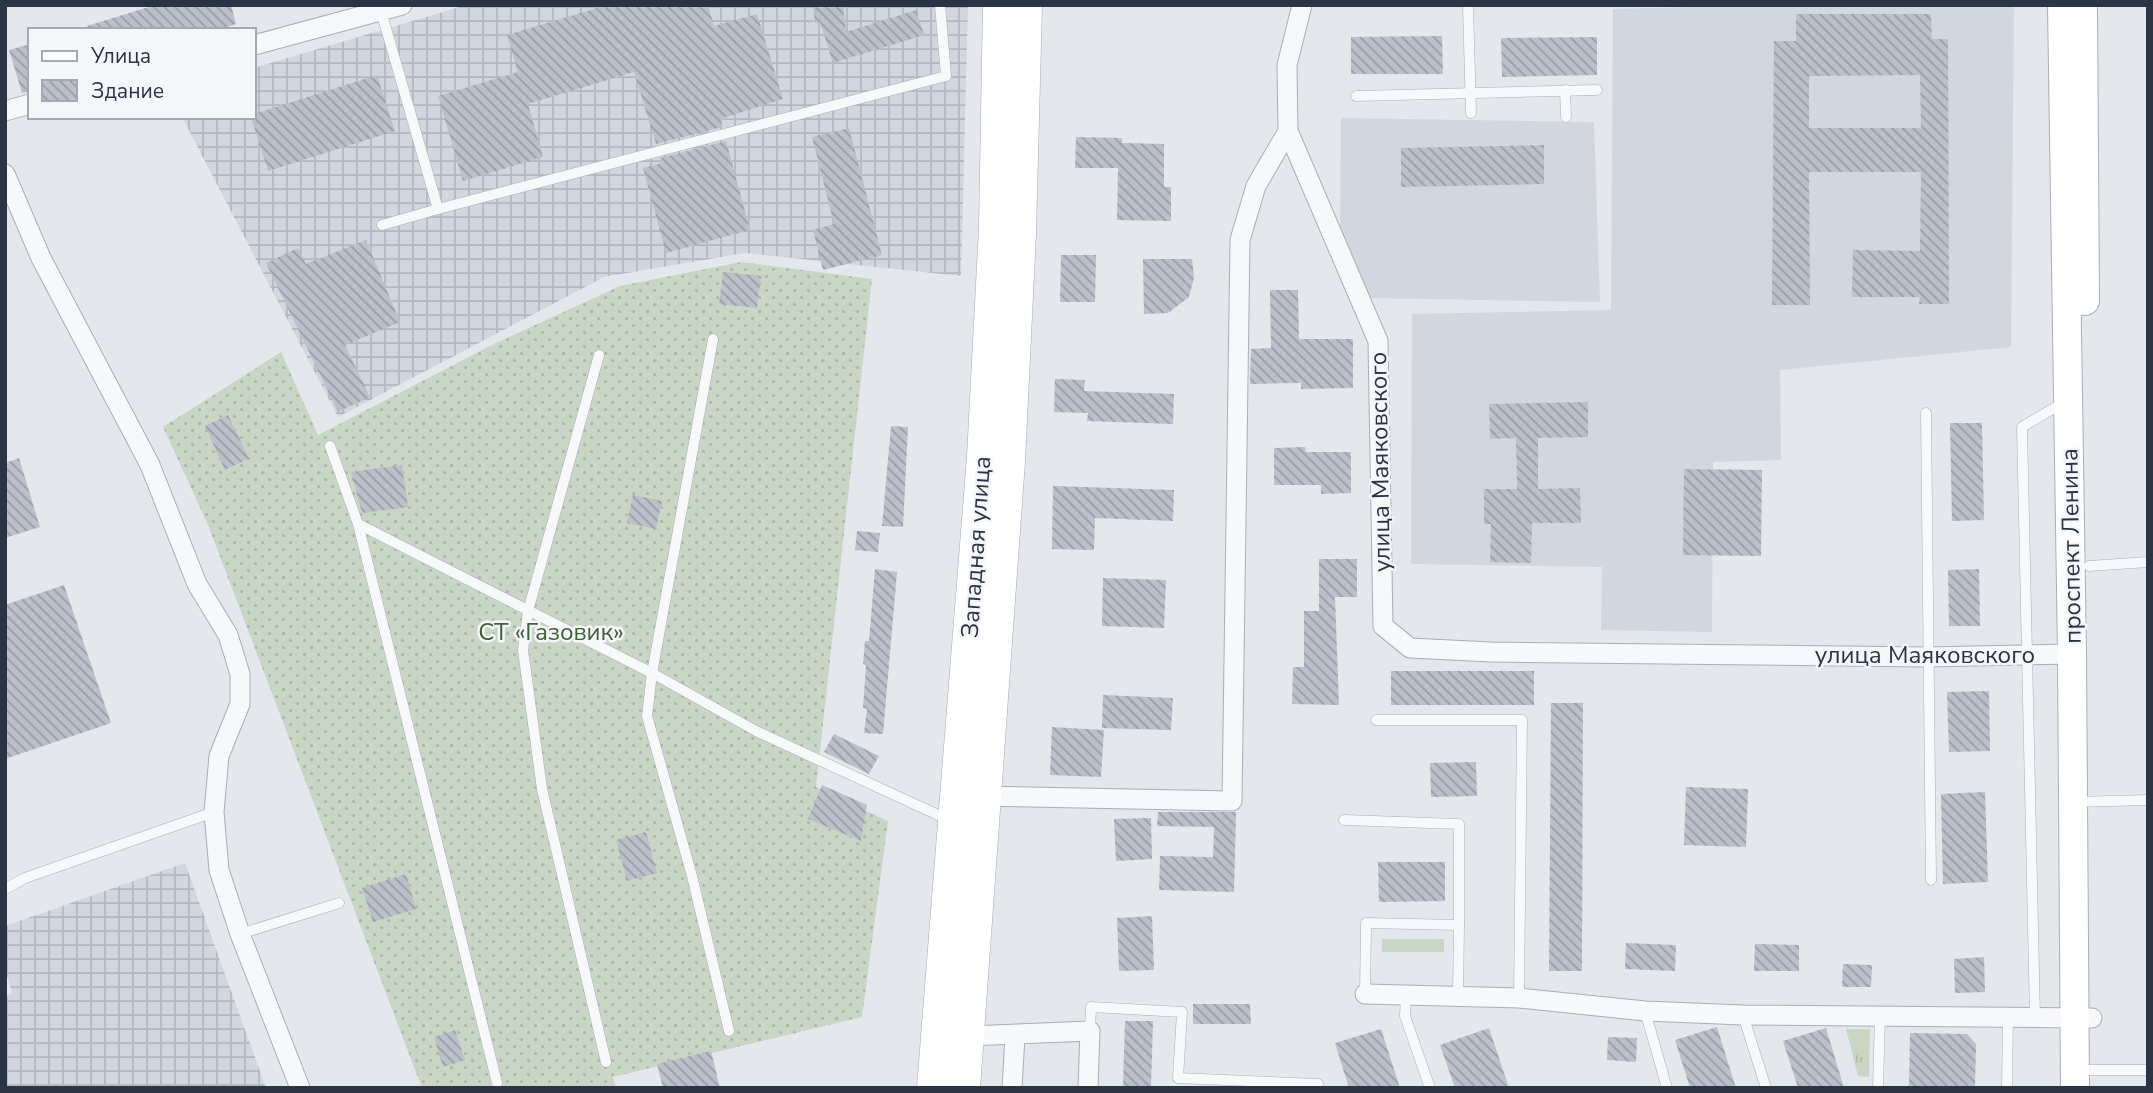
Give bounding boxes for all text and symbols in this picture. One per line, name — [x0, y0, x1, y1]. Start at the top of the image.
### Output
legend — [28, 28, 256, 119]
text: Улица — [90, 42, 151, 70]
text: Здание — [91, 77, 164, 105]
street label: улица Маяковского — [1362, 352, 1398, 572]
street label: проспект Ленина — [2053, 448, 2089, 644]
street label: Западная улица — [954, 455, 998, 639]
park label: СТ «Газовик» — [478, 616, 624, 648]
street label: улица Маяковского — [1815, 639, 2035, 671]

